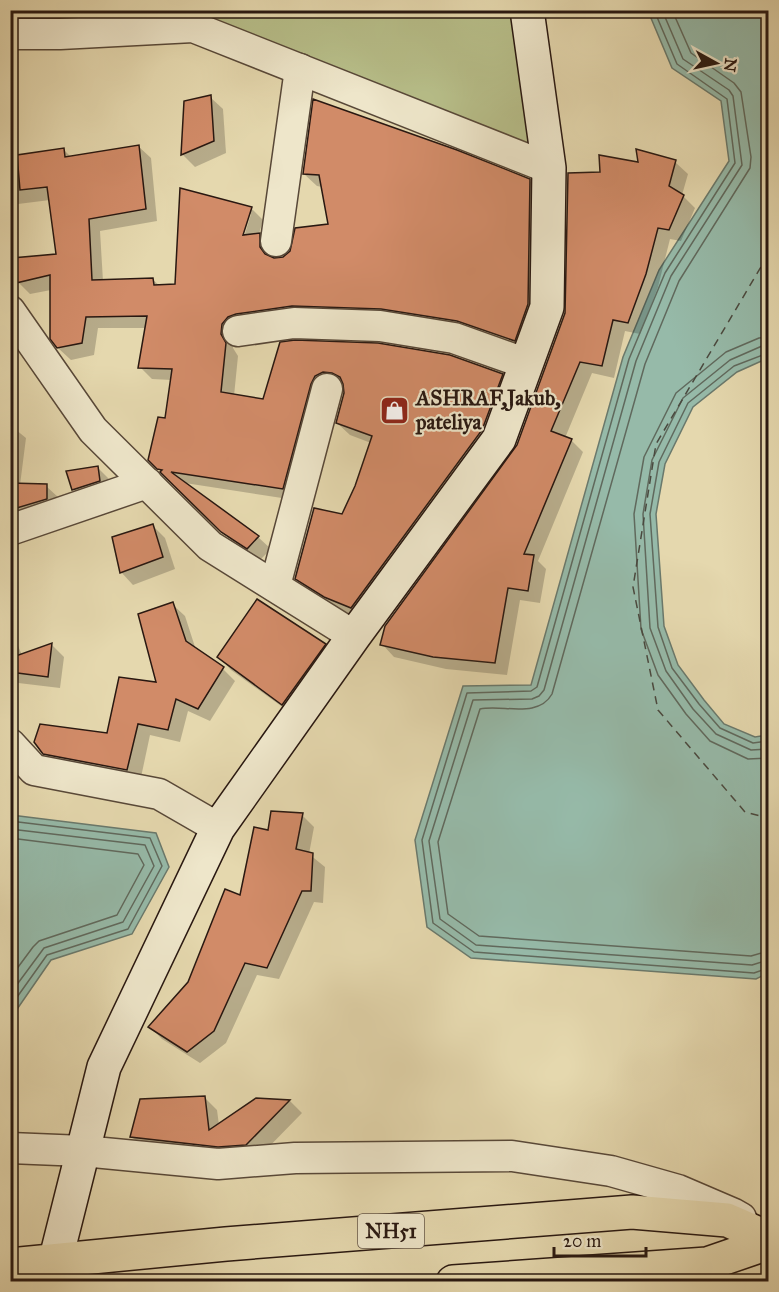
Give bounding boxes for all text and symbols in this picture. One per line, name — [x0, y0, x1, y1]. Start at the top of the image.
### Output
north arrow — [686, 33, 746, 93]
text: N — [720, 57, 741, 73]
place label: ASHRAF,Jakub, pateliya — [414, 385, 561, 435]
shop icon: ASHRAF,Jakub, pateliya — [379, 394, 411, 426]
road number: NH51 — [358, 1214, 424, 1248]
scale bar — [554, 1220, 646, 1258]
text: 20 m — [563, 1230, 601, 1252]

